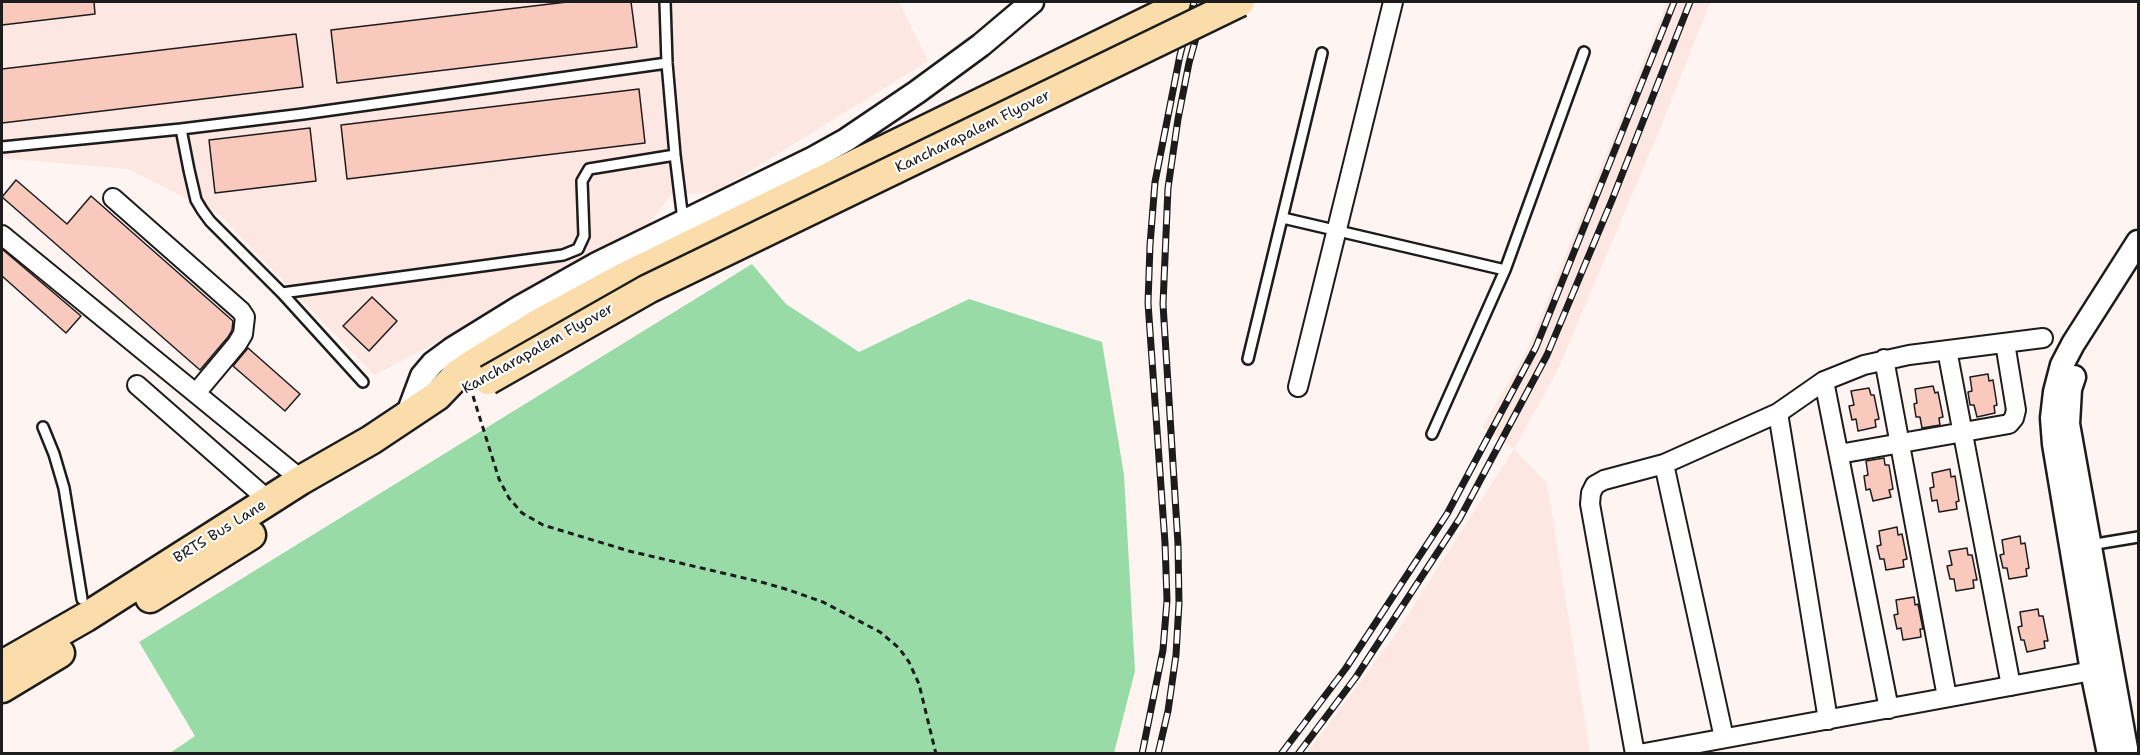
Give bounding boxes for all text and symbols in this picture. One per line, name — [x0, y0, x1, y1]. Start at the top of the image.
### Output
street label: Kancharapalem Flyover — [893, 87, 1053, 177]
street label: Kancharapalem Flyover — [459, 300, 617, 398]
street label: BRTS Bus Lane — [170, 496, 270, 568]

